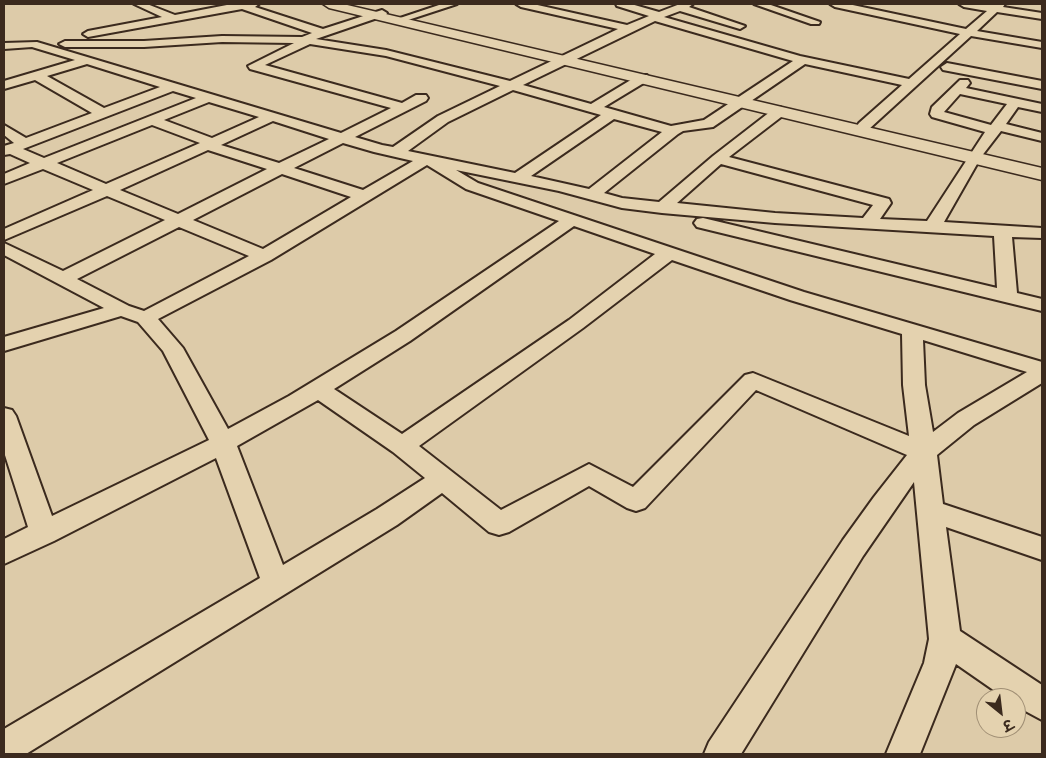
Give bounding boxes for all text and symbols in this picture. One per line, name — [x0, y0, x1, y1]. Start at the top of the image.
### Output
north arrow — [976, 688, 1026, 738]
text: उ — [999, 715, 1017, 736]

